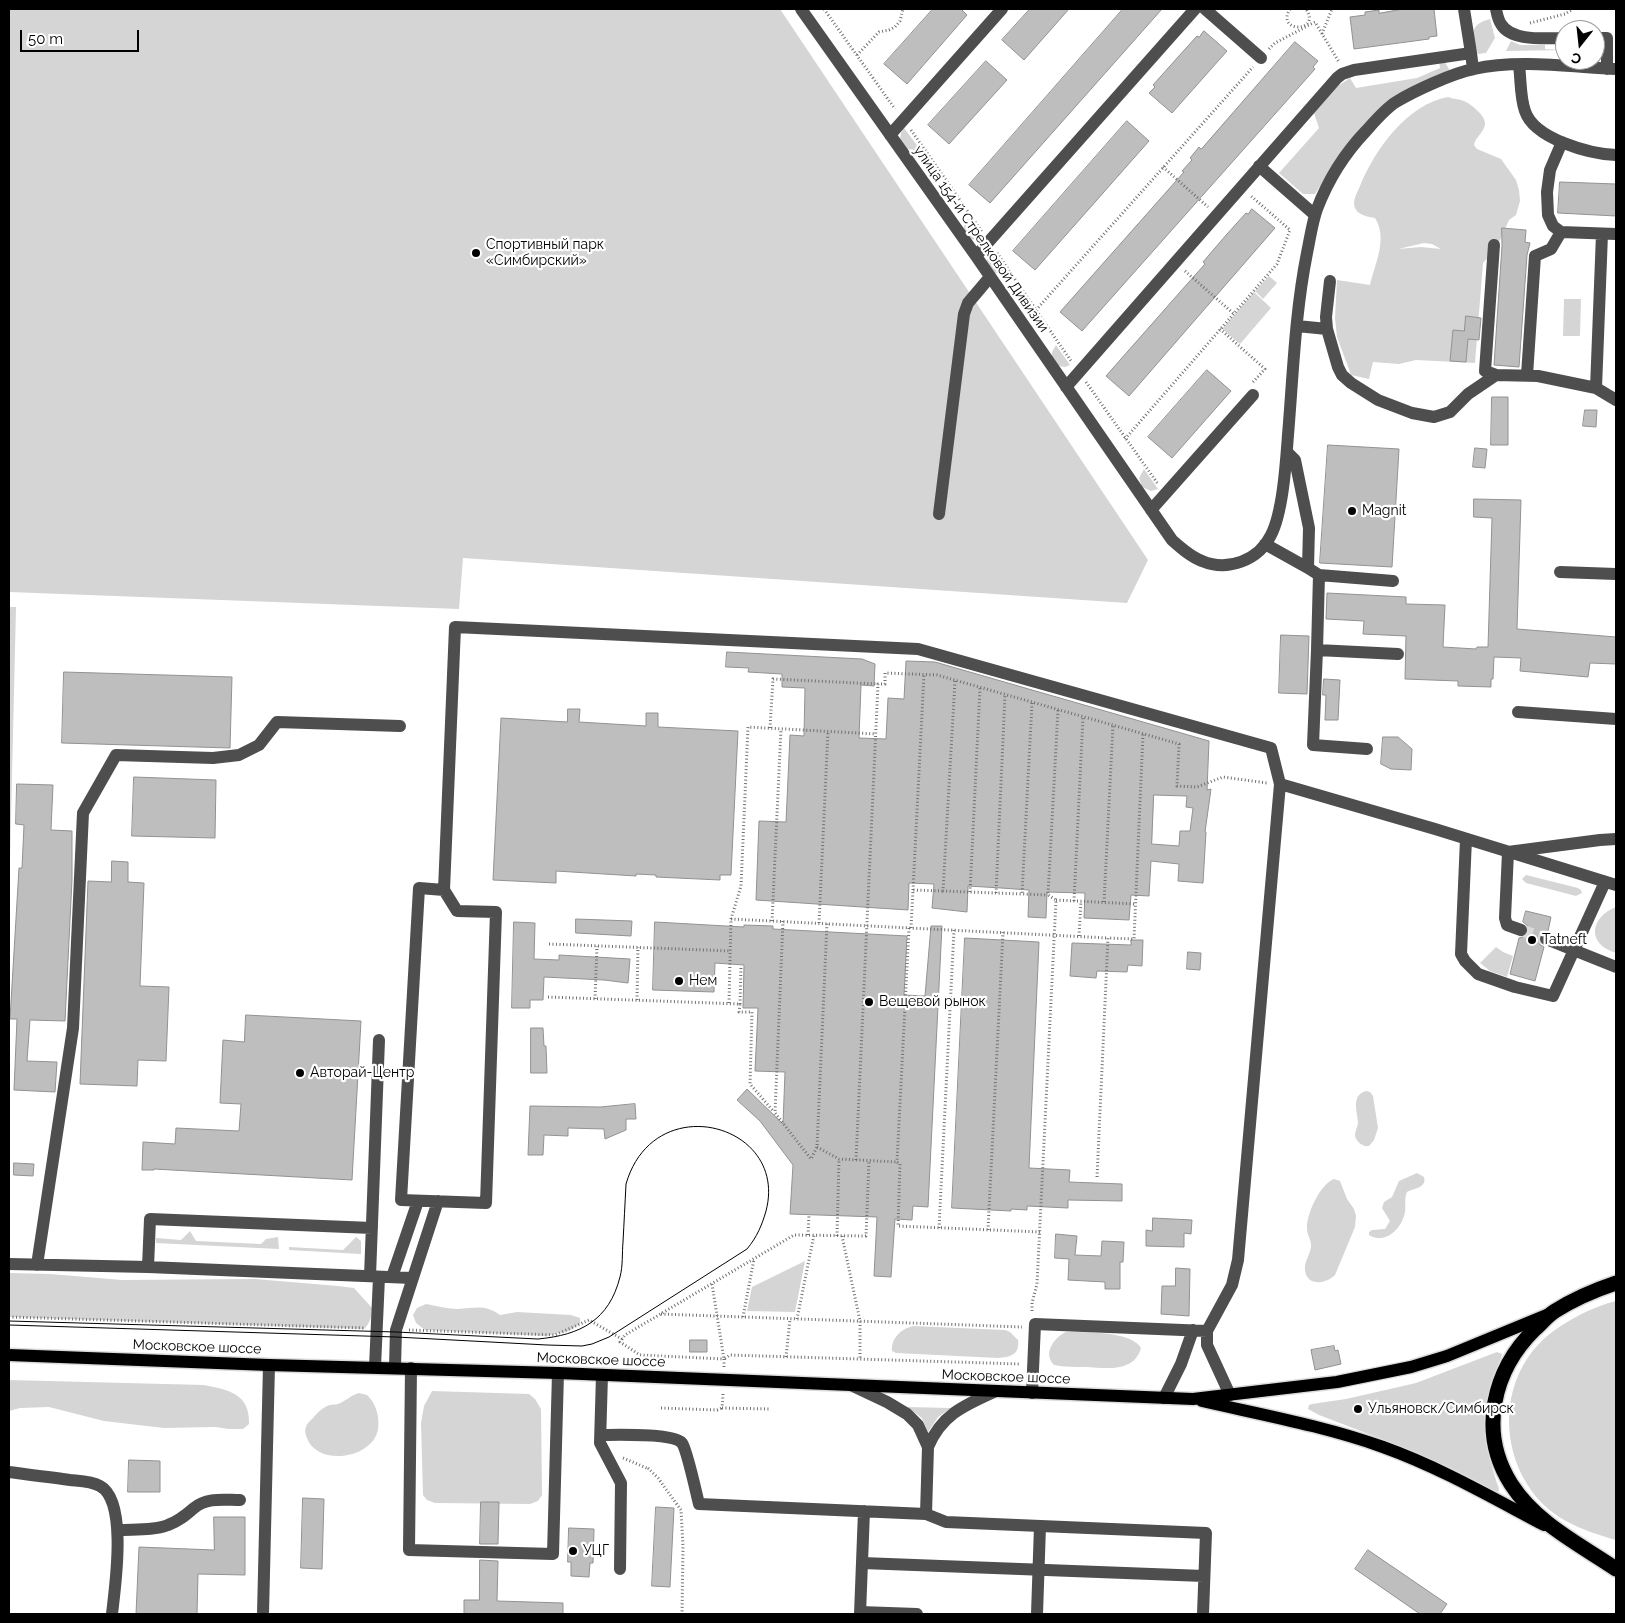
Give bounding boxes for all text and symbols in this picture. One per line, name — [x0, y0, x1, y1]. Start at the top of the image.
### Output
scale bar — [22, 20, 141, 52]
north arrow — [1555, 20, 1605, 70]
text: 50 m — [28, 30, 63, 48]
text: С — [1569, 49, 1583, 67]
street label: улица 154-й Стрелковой Дивизии — [910, 142, 1052, 336]
place label: Спортивный парк «Симбирский» — [486, 237, 604, 270]
marker: Спортивный парк «Симбирский» — [470, 247, 482, 259]
place label: Magnit — [1362, 503, 1406, 519]
marker: Magnit — [1346, 505, 1358, 517]
place label: Tatneft — [1542, 932, 1587, 948]
marker: Tatneft — [1526, 934, 1538, 946]
place label: Нем — [689, 973, 717, 989]
marker: Нем — [673, 975, 685, 987]
place label: Вещевой рынок — [879, 994, 986, 1010]
marker: Вещевой рынок — [863, 996, 875, 1008]
place label: Авторай-Центр — [310, 1065, 414, 1081]
marker: Авторай-Центр — [294, 1067, 306, 1079]
street label: Московское шоссе — [132, 1336, 262, 1358]
street label: Московское шоссе — [536, 1349, 666, 1371]
street label: Московское шоссе — [941, 1366, 1071, 1388]
place label: Ульяновск/Симбирск — [1368, 1401, 1514, 1417]
marker: Ульяновск/Симбирск — [1352, 1403, 1364, 1415]
place label: УЦГ — [583, 1543, 609, 1559]
marker: УЦГ — [567, 1545, 579, 1557]

